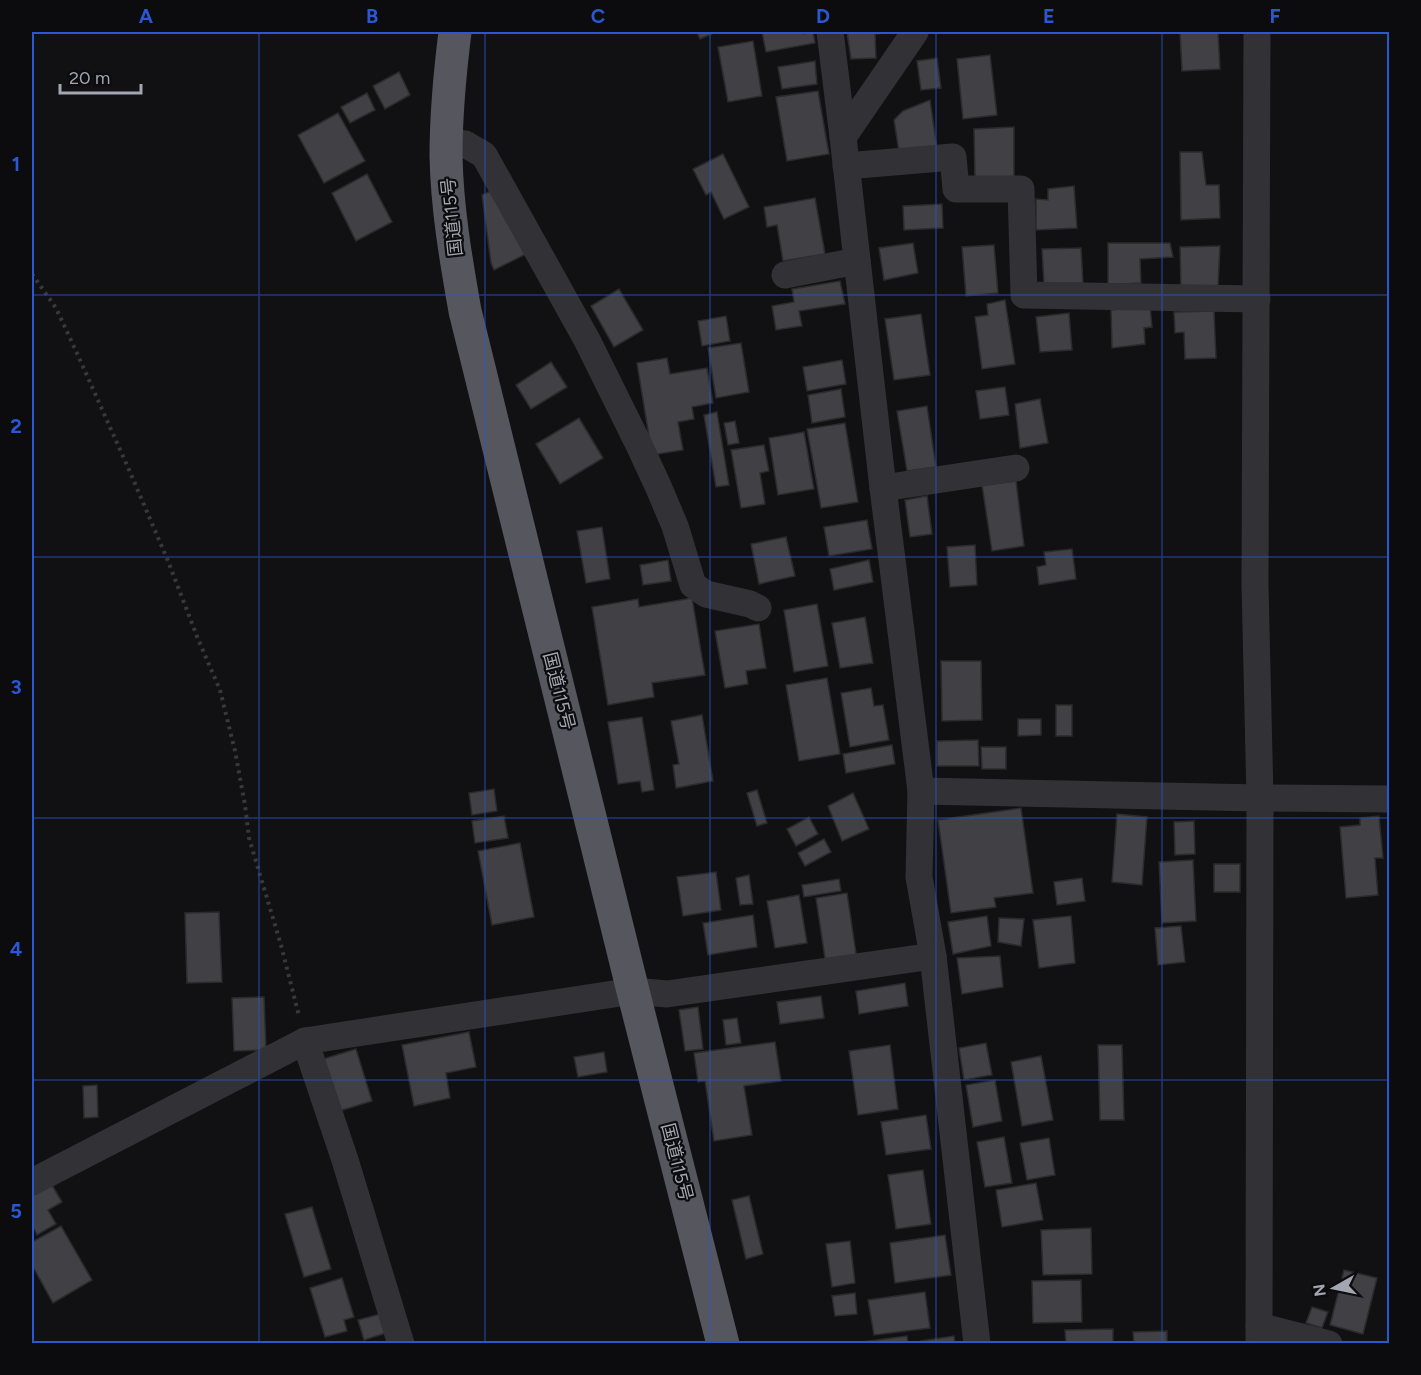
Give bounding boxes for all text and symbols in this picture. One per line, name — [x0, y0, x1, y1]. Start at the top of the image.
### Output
text: A — [139, 4, 154, 28]
text: B — [366, 4, 378, 28]
text: C — [591, 4, 605, 28]
text: D — [816, 4, 830, 28]
text: E — [1043, 4, 1055, 28]
text: F — [1269, 4, 1281, 28]
scale bar — [60, 57, 141, 95]
text: 20 m — [69, 67, 110, 89]
text: 1 — [12, 152, 20, 176]
street label: 国道115号 — [437, 176, 467, 258]
text: 2 — [10, 414, 22, 438]
street label: 国道115号 — [539, 650, 579, 732]
text: 3 — [10, 675, 22, 699]
text: 4 — [10, 937, 23, 961]
street label: 国道115号 — [657, 1121, 697, 1203]
text: 5 — [10, 1199, 22, 1223]
north arrow — [1304, 1258, 1364, 1318]
text: N — [1309, 1283, 1330, 1298]

